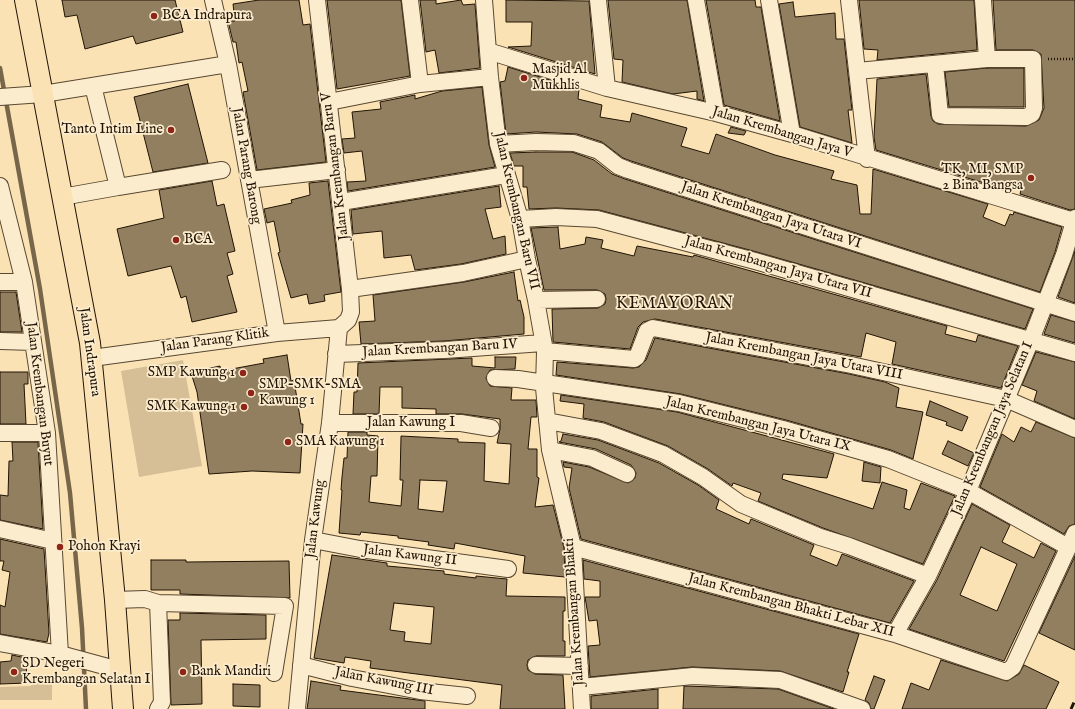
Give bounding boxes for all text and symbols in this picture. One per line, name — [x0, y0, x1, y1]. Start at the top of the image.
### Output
place label: BCA Indrapura — [162, 8, 252, 24]
marker: BCA Indrapura — [149, 11, 159, 21]
place label: Masjid Al Mukhlis — [532, 62, 587, 94]
marker: Masjid Al Mukhlis — [519, 73, 529, 83]
street label: Jalan Krembangan Baru V — [319, 91, 353, 241]
street label: Jalan Krembangan Jaya V — [710, 104, 854, 162]
street label: Jalan Parang Barong — [227, 106, 265, 226]
place label: Tanto Intim Line — [62, 122, 163, 138]
marker: Tanto Intim Line — [166, 125, 176, 135]
street label: Jalan Krembangan Baru VII — [490, 130, 542, 292]
place label: TK, MI, SMP 2 Bina Bangsa — [941, 162, 1023, 194]
marker: TK, MI, SMP 2 Bina Bangsa — [1026, 173, 1036, 183]
street label: Jalan Krembangan Jaya Utara VI — [679, 179, 863, 253]
place label: BCA — [184, 232, 213, 248]
street label: Jalan Krembangan Jaya Utara VII — [682, 233, 874, 303]
marker: BCA — [171, 235, 181, 245]
district label: KEMAYORAN — [616, 295, 734, 315]
street label: Jalan Indrapura — [74, 306, 104, 398]
street label: Jalan Krembangan Buyut — [22, 321, 56, 467]
street label: Jalan Parang Klitik — [160, 325, 270, 357]
street label: Jalan Krembangan Jaya Utara VIII — [704, 330, 904, 384]
street label: Jalan Krembangan Baru IV — [362, 337, 518, 361]
street label: Jalan Krembangan Jaya Selatan I — [949, 339, 1037, 519]
place label: SMP Kawung 1 — [148, 365, 235, 381]
marker: SMP Kawung 1 — [238, 368, 248, 378]
place label: SMP-SMK-SMA Kawung 1 — [259, 377, 361, 410]
marker: SMP-SMK-SMA Kawung 1 — [246, 388, 256, 398]
street label: Jalan Krembangan Jaya Utara IX — [664, 394, 852, 456]
place label: SMK Kawung 1 — [147, 399, 236, 415]
marker: SMK Kawung 1 — [239, 402, 249, 412]
street label: Jalan Kawung I — [367, 415, 455, 431]
place label: SMA Kawung 1 — [296, 434, 385, 450]
marker: SMA Kawung 1 — [283, 437, 293, 447]
street label: Jalan Kawung — [303, 479, 329, 559]
street label: Jalan Krembangan Bhakti — [561, 537, 589, 687]
place label: Pohon Krayi — [68, 539, 141, 555]
marker: Pohon Krayi — [55, 542, 65, 552]
street label: Jalan Kawung II — [362, 542, 458, 570]
street label: Jalan Krembangan Bhakti Lebar XII — [686, 570, 896, 642]
place label: SD Negeri Krembangan Selatan I — [22, 656, 150, 688]
place label: Bank Mandiri — [191, 664, 271, 680]
street label: Jalan Kawung III — [333, 664, 435, 700]
marker: SD Negeri Krembangan Selatan I — [9, 667, 19, 677]
marker: Bank Mandiri — [178, 667, 188, 677]

